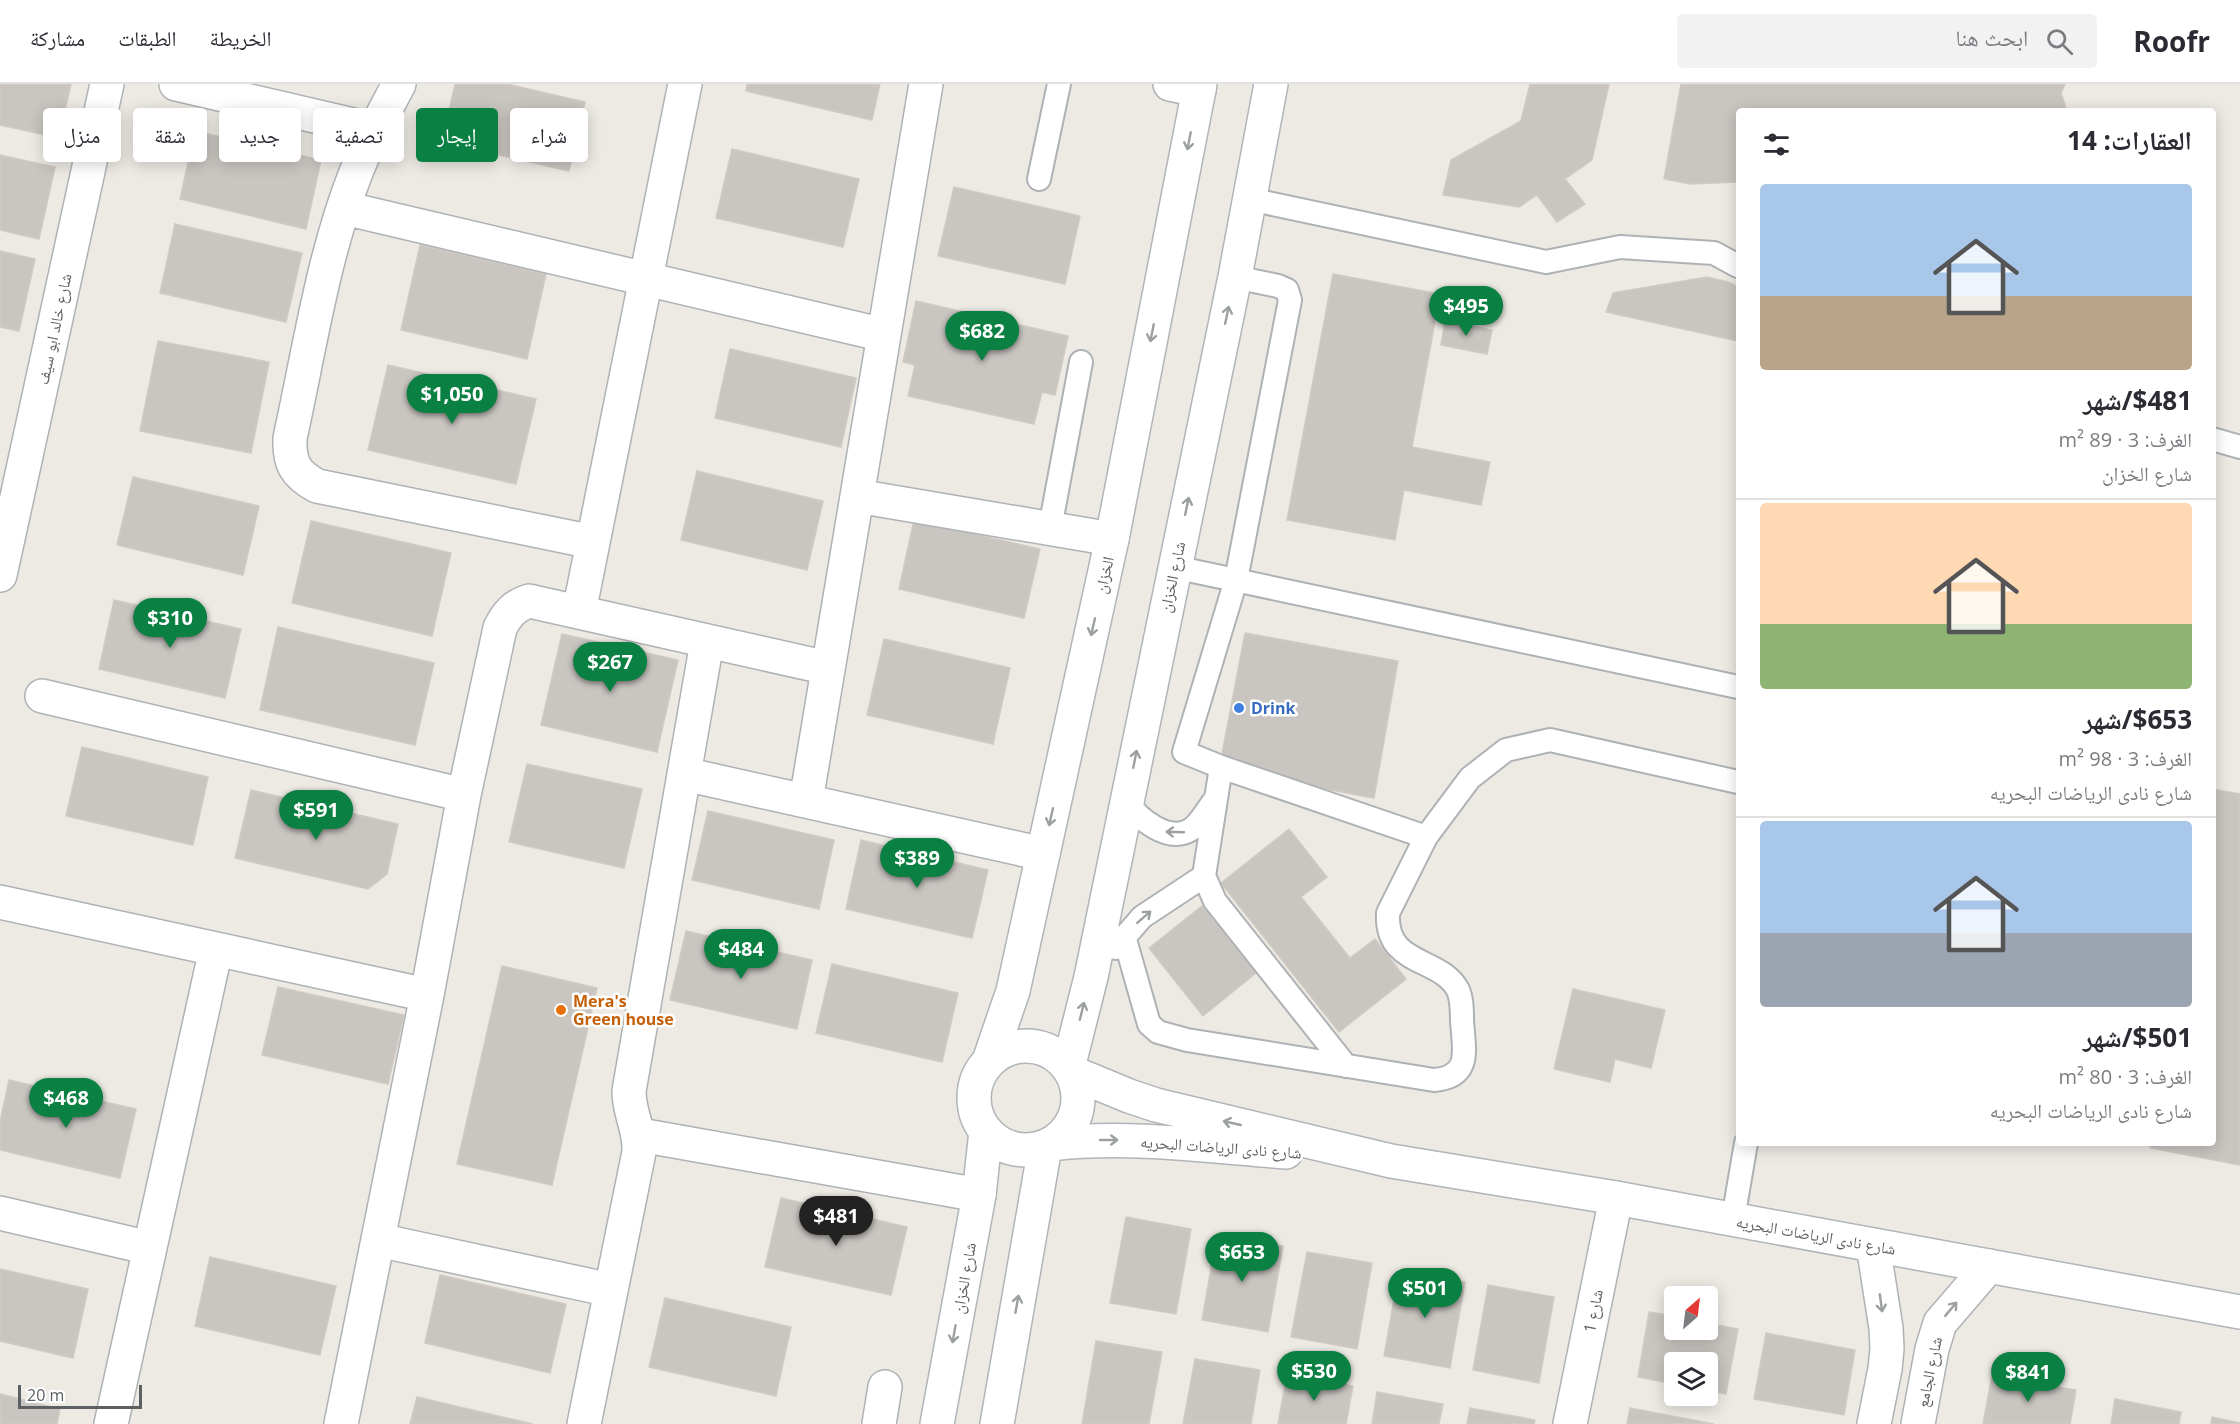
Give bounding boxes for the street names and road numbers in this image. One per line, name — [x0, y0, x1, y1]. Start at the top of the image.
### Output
street label: شارع خالد ابو سيف — [31, 271, 77, 387]
street label: شارع الخزان — [1154, 539, 1190, 615]
street label: الخزان — [1089, 554, 1119, 596]
street label: شارع نادى الرياضات البحريه — [1140, 1130, 1302, 1164]
street label: شارع نادى الرياضات البحريه — [1734, 1210, 1898, 1260]
street label: شارع الخزان — [947, 1241, 981, 1315]
street label: شارع 1 — [1578, 1287, 1608, 1335]
street label: شارع الجامع — [1911, 1335, 1947, 1409]

